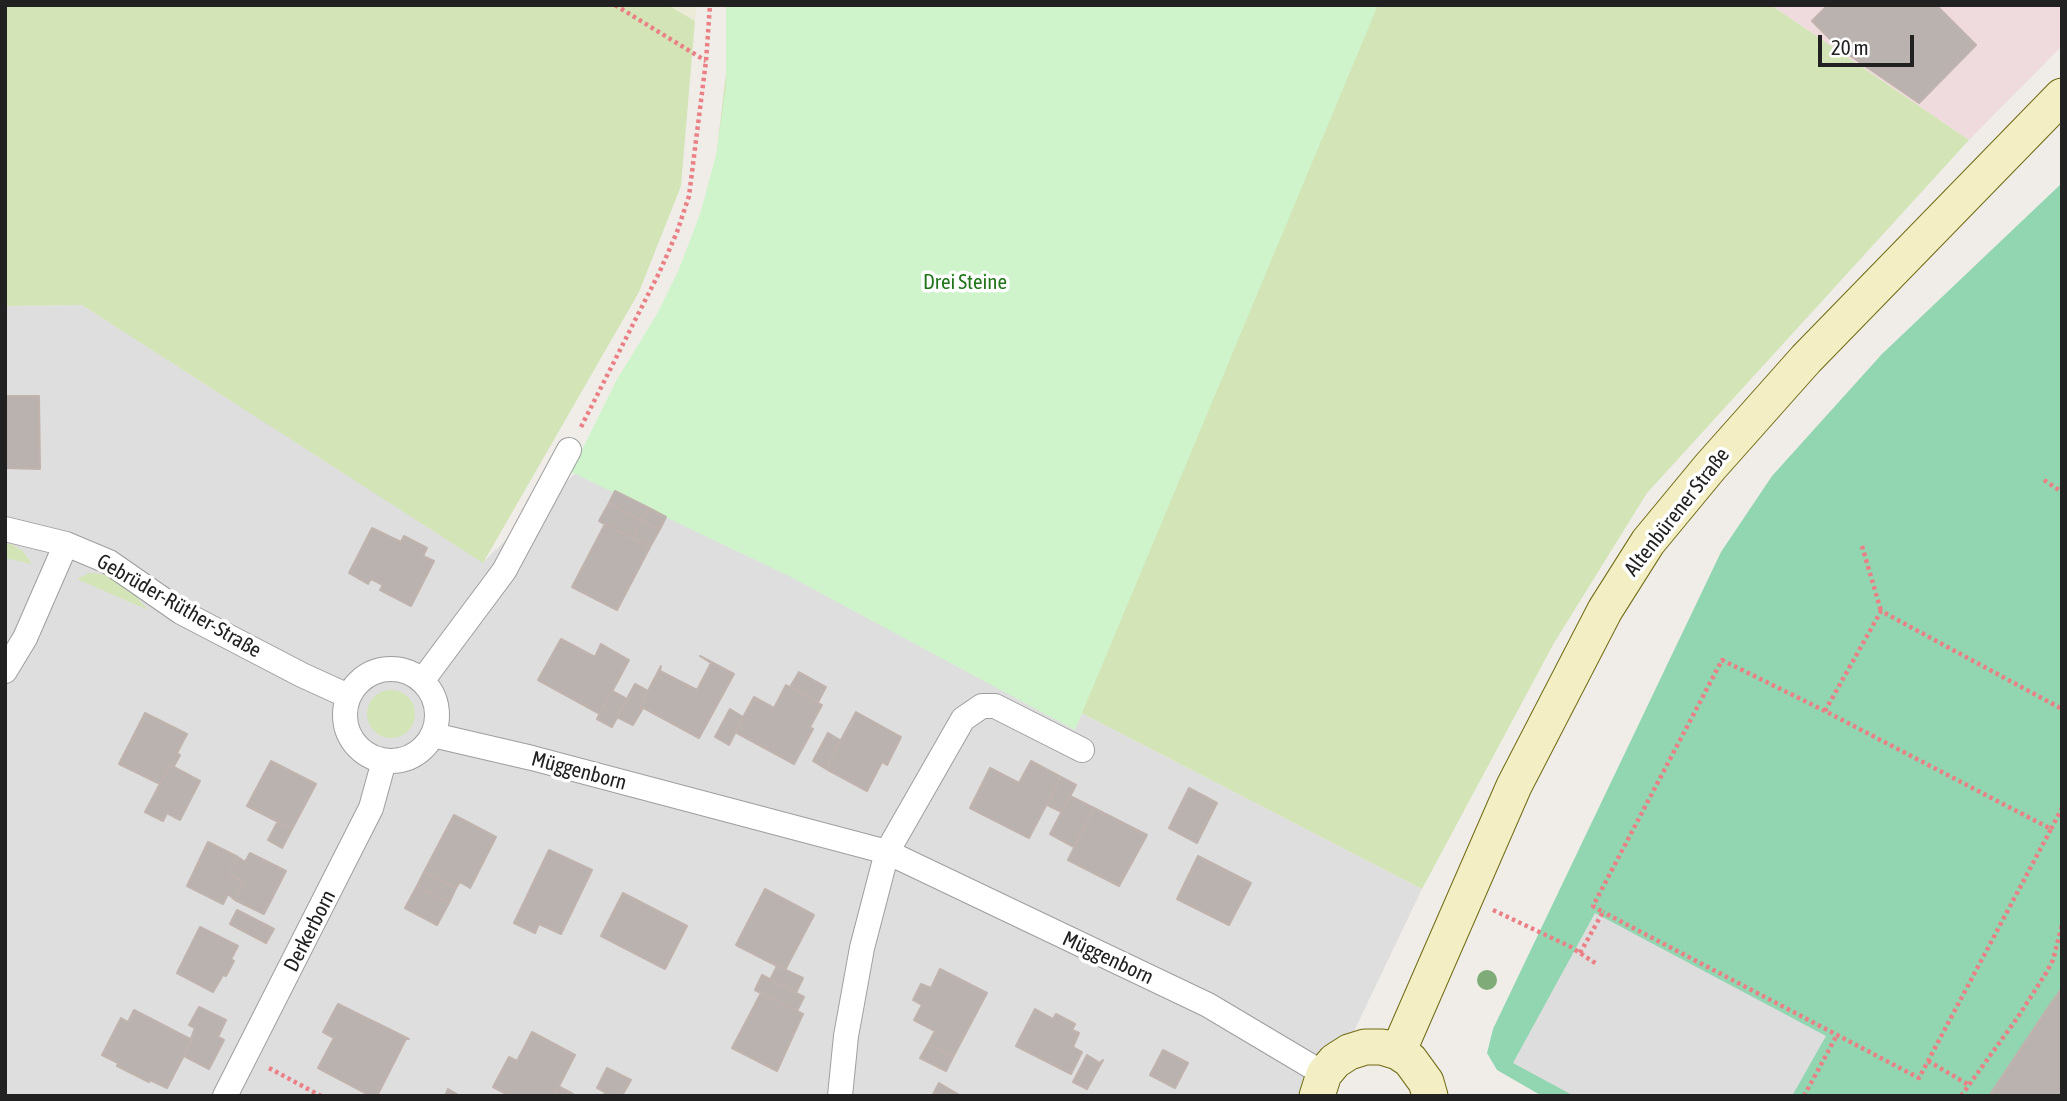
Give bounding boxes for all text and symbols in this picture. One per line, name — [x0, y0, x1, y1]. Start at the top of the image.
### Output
scale bar — [1822, 21, 1918, 65]
text: 20 m — [1831, 35, 1869, 59]
park label: Drei Steine — [923, 269, 1007, 295]
street label: Altenbürener Straße — [1619, 443, 1735, 581]
street label: Gebrüder-Rüther-Straße — [92, 549, 266, 663]
street label: Müggenborn — [529, 746, 629, 796]
street label: Derkerborn — [279, 886, 341, 976]
street label: Müggenborn — [1059, 926, 1157, 990]

